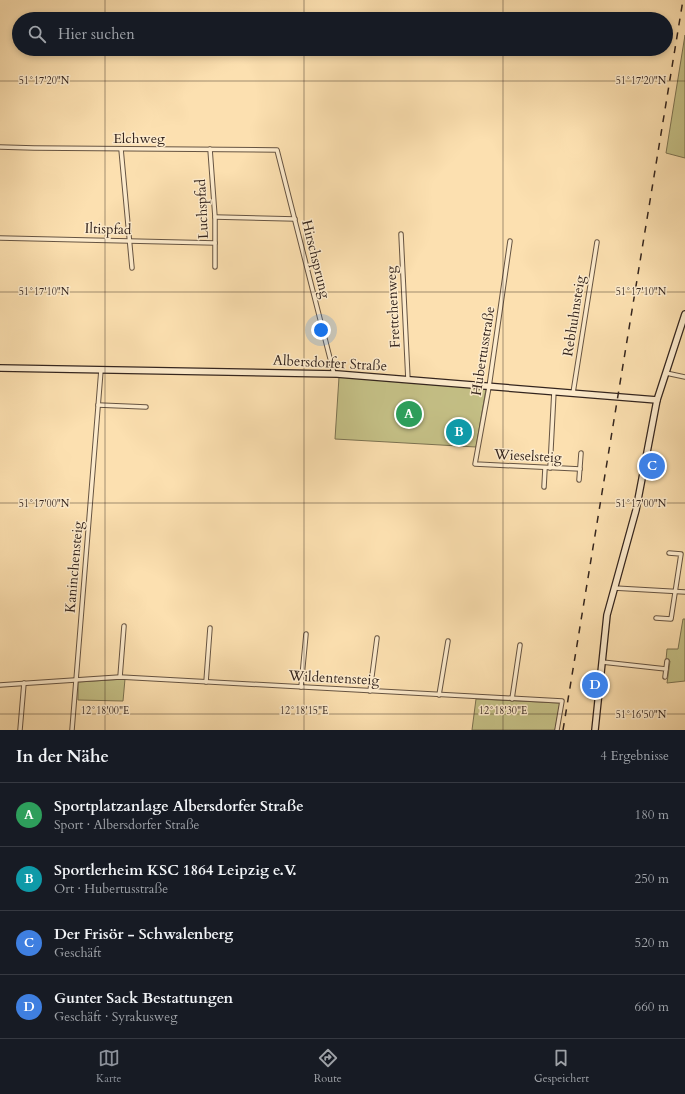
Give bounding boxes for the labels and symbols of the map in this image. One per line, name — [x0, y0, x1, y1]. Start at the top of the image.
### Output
text: 51°17'20"N — [19, 74, 70, 88]
text: 51°17'20"N — [616, 74, 667, 88]
street label: Elchweg — [113, 129, 165, 148]
street label: Luchspfad — [191, 178, 213, 240]
street label: Hirschsprung — [297, 218, 335, 300]
street label: Iltispfad — [84, 219, 132, 239]
street label: Frettchenweg — [381, 265, 405, 348]
street label: Rebhuhnsteig — [558, 274, 590, 358]
text: 51°17'10"N — [19, 285, 70, 299]
text: 51°17'10"N — [616, 285, 667, 299]
street label: Hubertusstraße — [467, 305, 499, 397]
your location — [311, 320, 331, 340]
street label: Albersdorfer Straße — [273, 351, 387, 375]
pin: A — [396, 399, 422, 429]
pin: B — [446, 417, 472, 447]
street label: Wieselsteig — [493, 445, 562, 467]
pin: C — [639, 451, 665, 481]
text: 51°17'00"N — [19, 497, 70, 511]
text: 51°17'00"N — [616, 497, 667, 511]
street label: Kaninchensteig — [61, 520, 87, 614]
street label: Wildentensteig — [287, 666, 380, 690]
pin: D — [582, 670, 608, 700]
text: 12°18'00"E — [81, 704, 129, 718]
text: 12°18'15"E — [280, 704, 328, 718]
text: 12°18'30"E — [479, 704, 527, 718]
text: 51°16'50"N — [616, 708, 667, 722]

